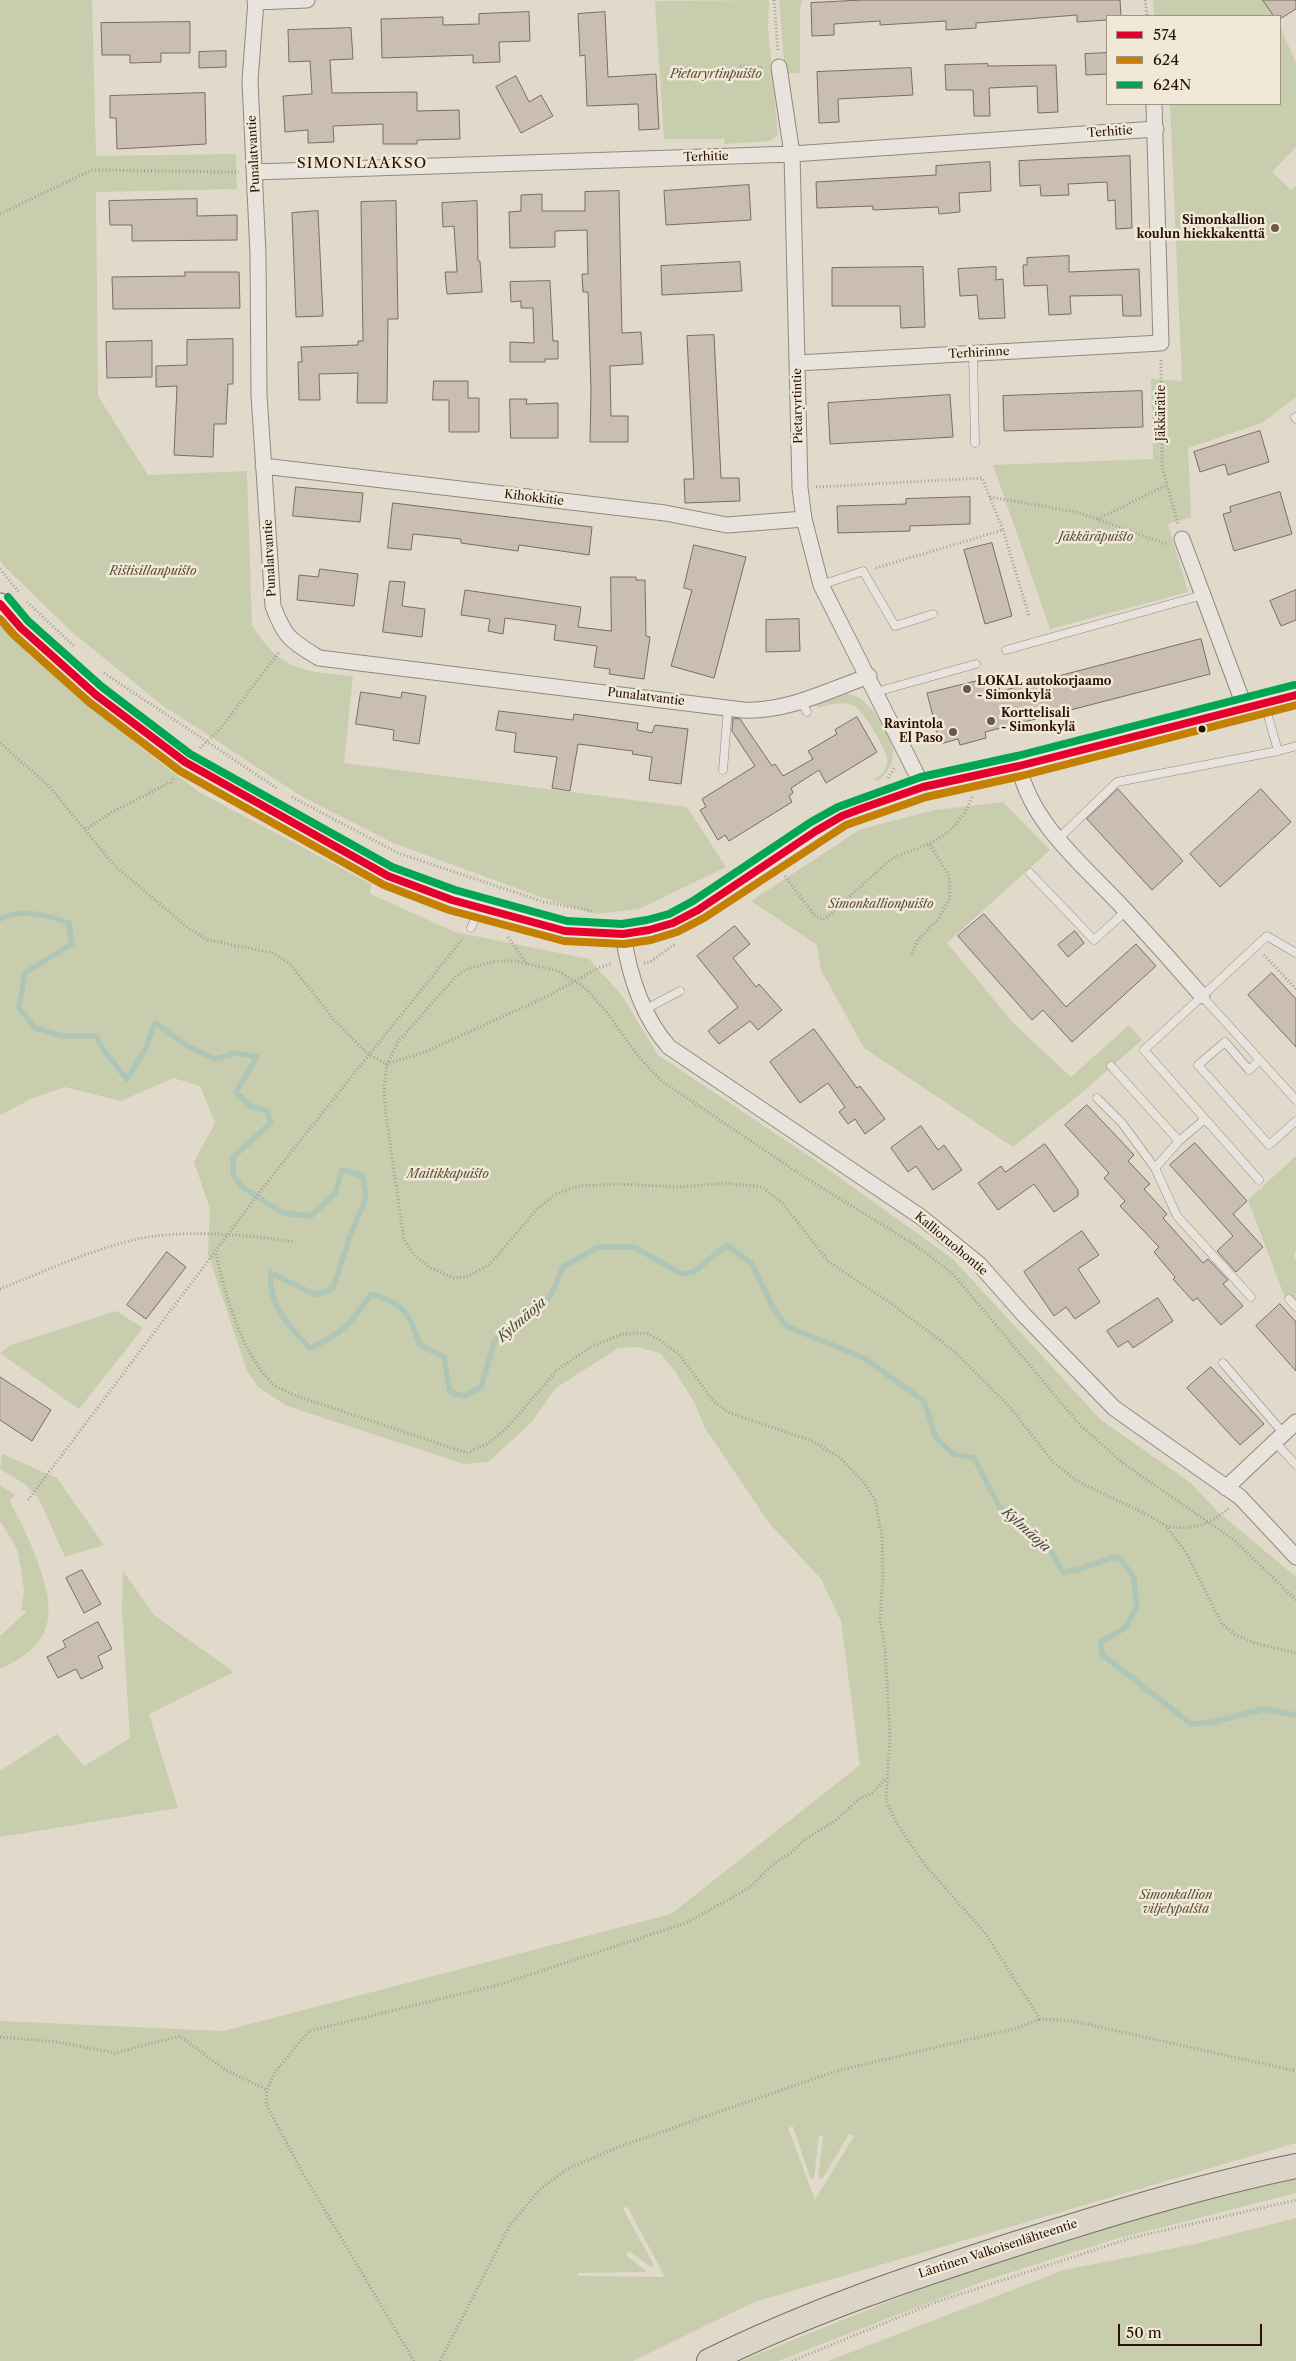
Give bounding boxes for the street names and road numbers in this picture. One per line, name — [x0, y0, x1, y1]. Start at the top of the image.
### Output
street label: Punalatvantie — [245, 115, 263, 193]
street label: Terhitie — [1087, 123, 1133, 141]
street label: Terhitie — [683, 149, 729, 165]
street label: Terhirinne — [948, 344, 1010, 362]
street label: Pietaryrtintie — [790, 368, 806, 444]
street label: Jäkkärätie — [1155, 385, 1169, 441]
street label: Kihokkitie — [503, 487, 565, 509]
street label: Punalatvantie — [261, 519, 279, 597]
street label: Punalatvantie — [606, 685, 686, 709]
street label: Kallioruohontie — [912, 1209, 990, 1279]
street label: Läntinen Valkoisenlähteentie — [917, 2216, 1079, 2282]

